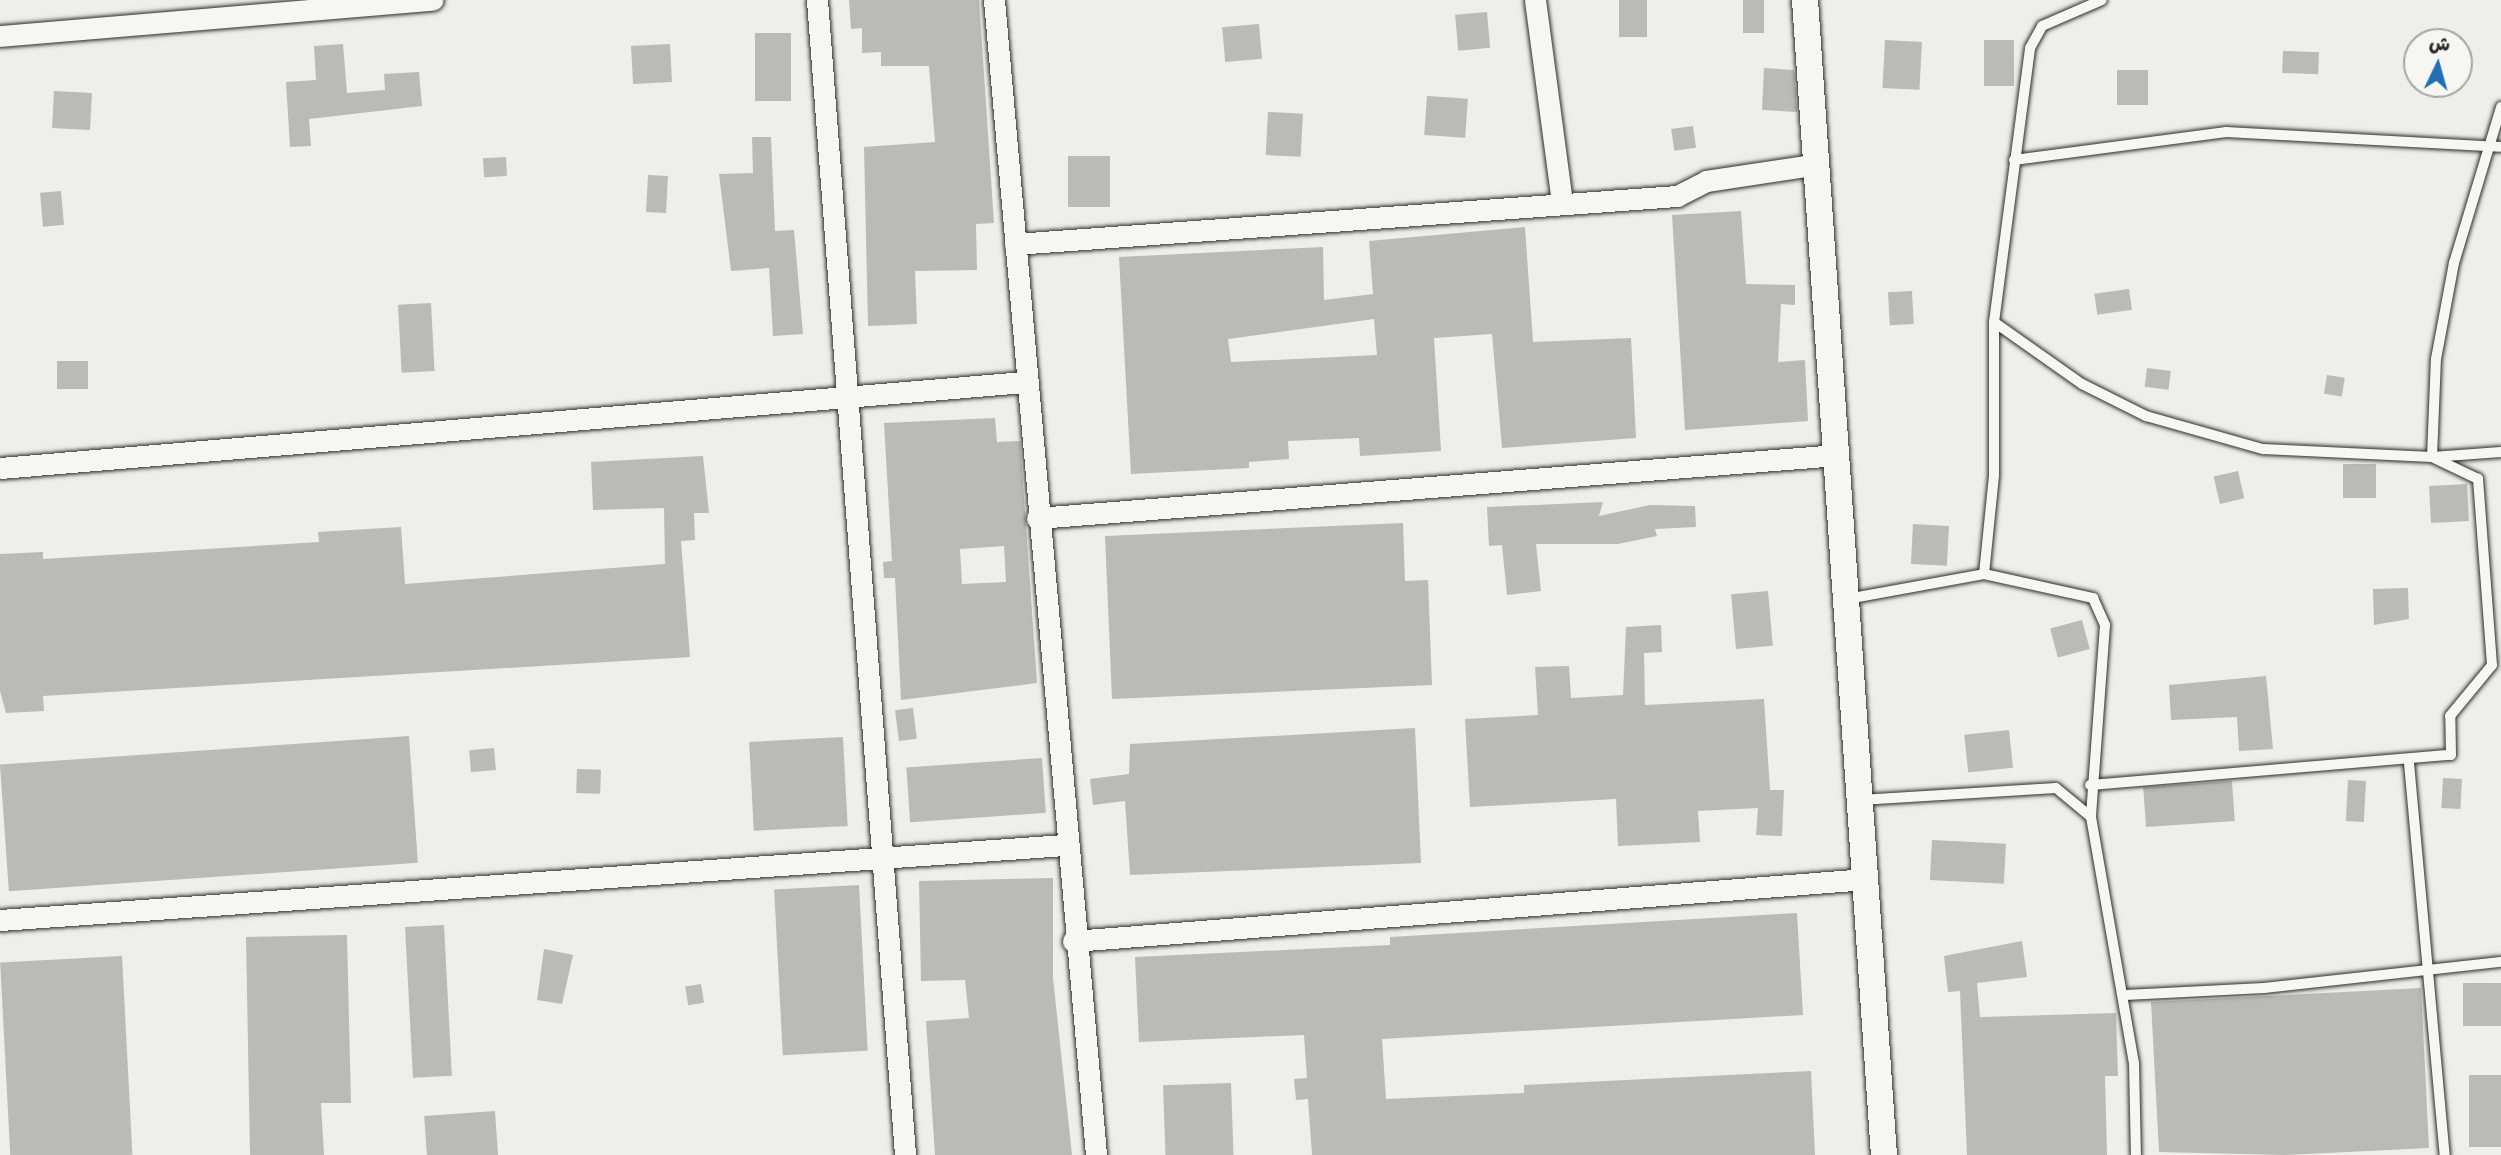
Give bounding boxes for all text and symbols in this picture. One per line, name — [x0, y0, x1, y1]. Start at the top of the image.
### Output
north arrow — [2403, 28, 2473, 98]
text: ش — [2428, 30, 2451, 57]

